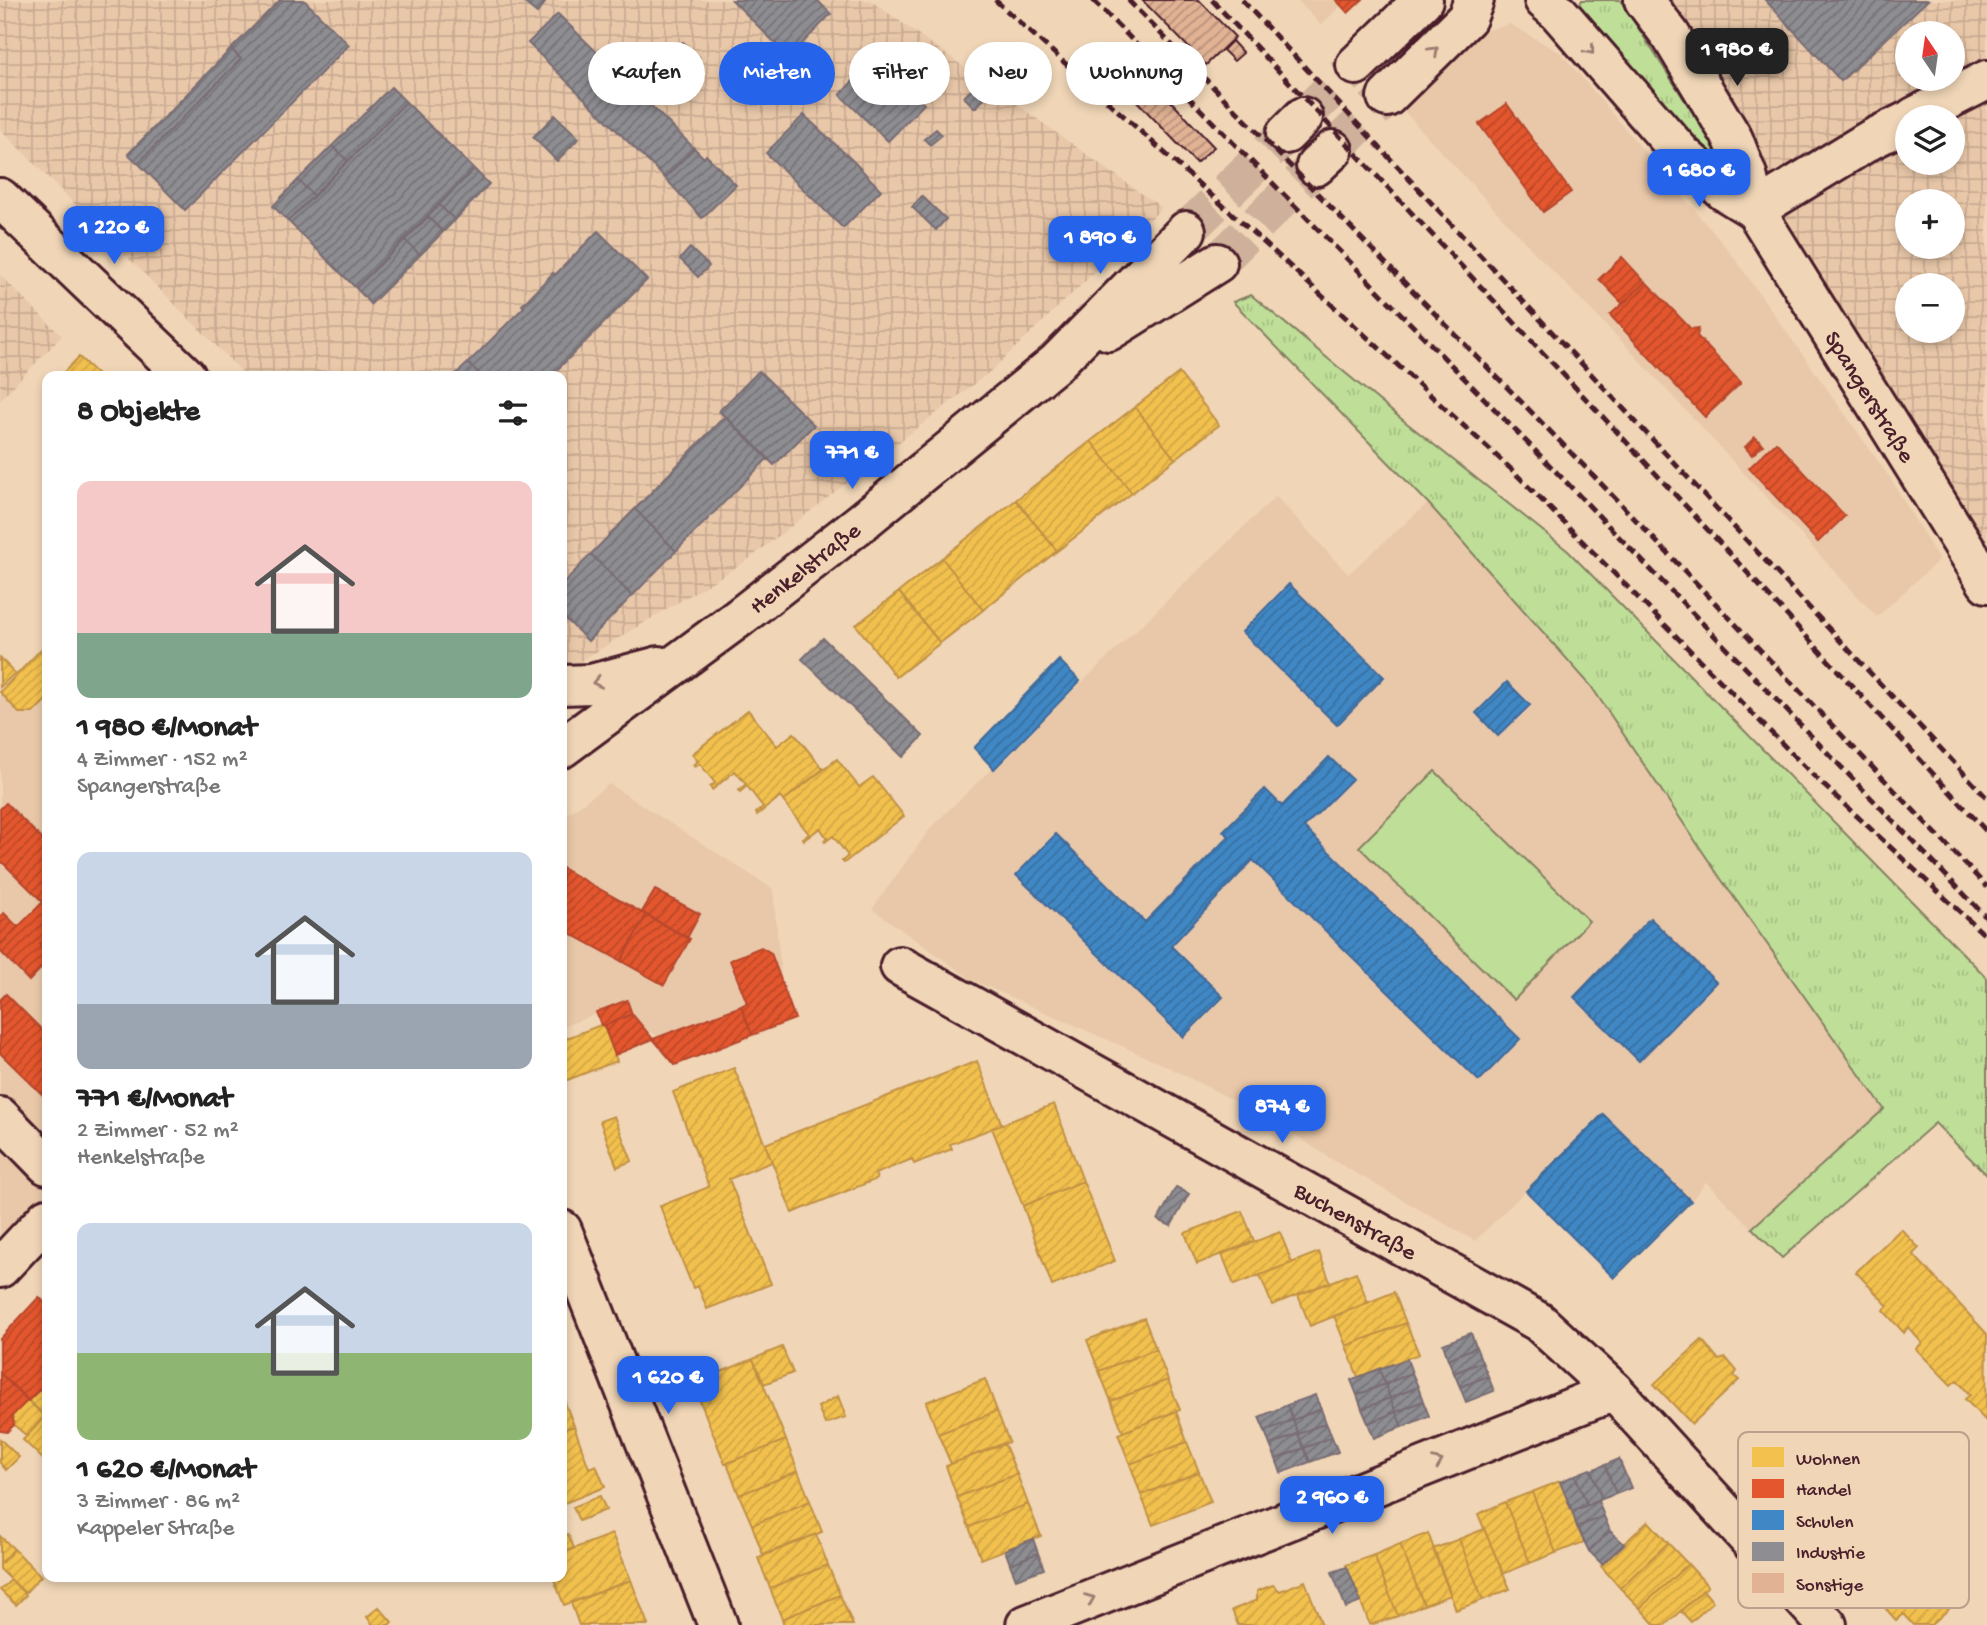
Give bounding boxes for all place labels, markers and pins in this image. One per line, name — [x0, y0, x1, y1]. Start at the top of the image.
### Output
pin: 1 980 € — [1672, 28, 1802, 88]
pin: 1 680 € — [1634, 150, 1764, 209]
pin: 1 220 € — [49, 206, 179, 266]
pin: 1 890 € — [1035, 216, 1165, 276]
pin: 771 € — [803, 432, 901, 491]
pin: 874 € — [1233, 1086, 1331, 1145]
pin: 1 620 € — [603, 1356, 733, 1416]
pin: 2 960 € — [1267, 1476, 1397, 1536]

